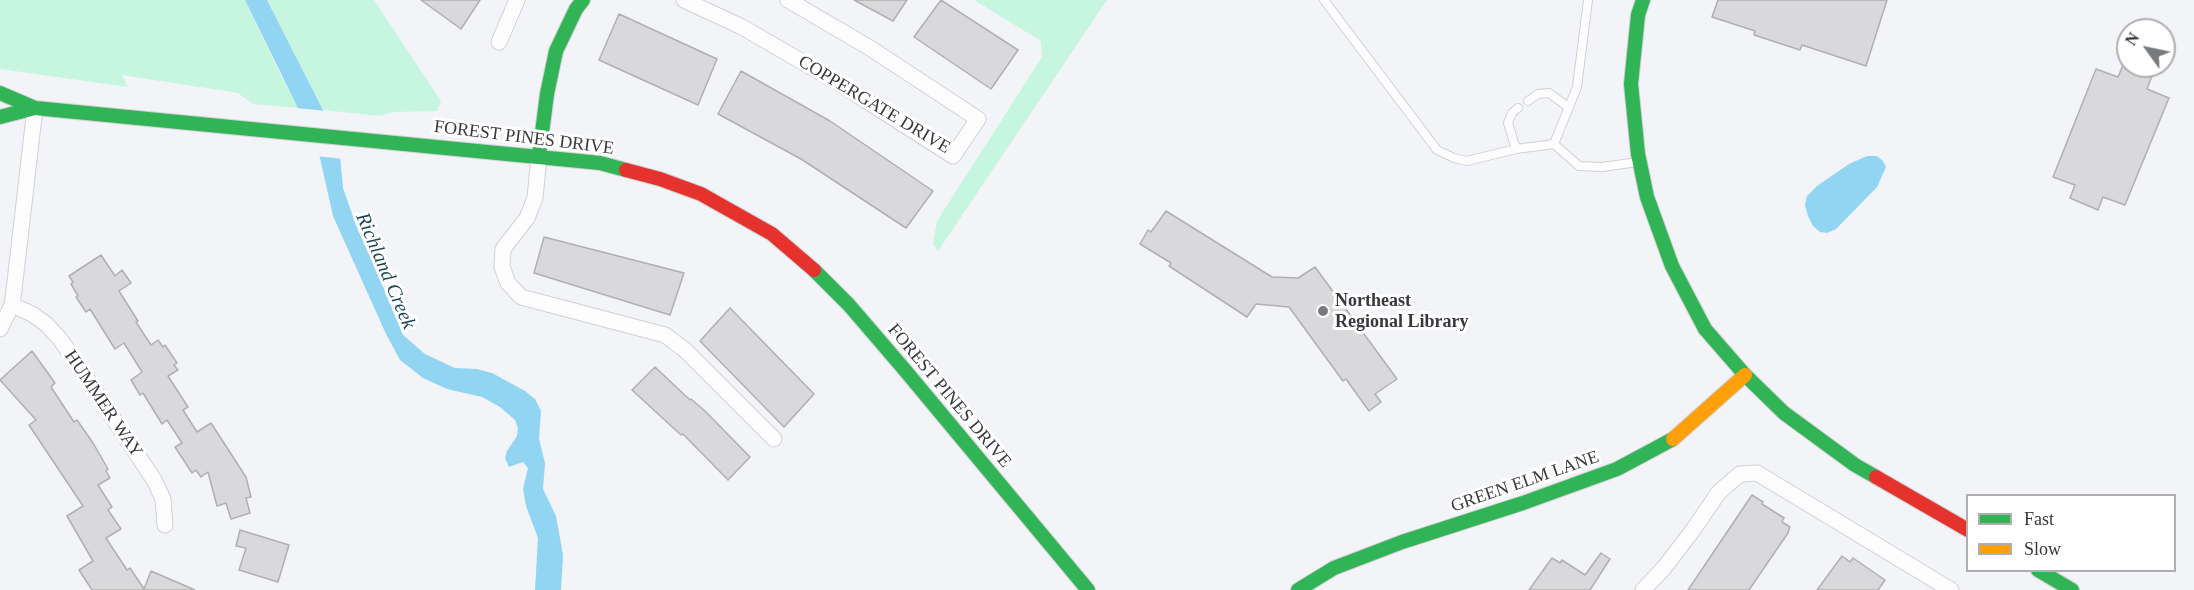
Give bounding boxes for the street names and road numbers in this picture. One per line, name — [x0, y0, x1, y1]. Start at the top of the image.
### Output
street label: COPPERGATE DRIVE — [794, 51, 954, 159]
street label: FOREST PINES DRIVE — [433, 116, 615, 160]
street label: FOREST PINES DRIVE — [883, 320, 1015, 472]
street label: HUMMER WAY — [59, 346, 147, 462]
street label: GREEN ELM LANE — [1448, 447, 1602, 517]

